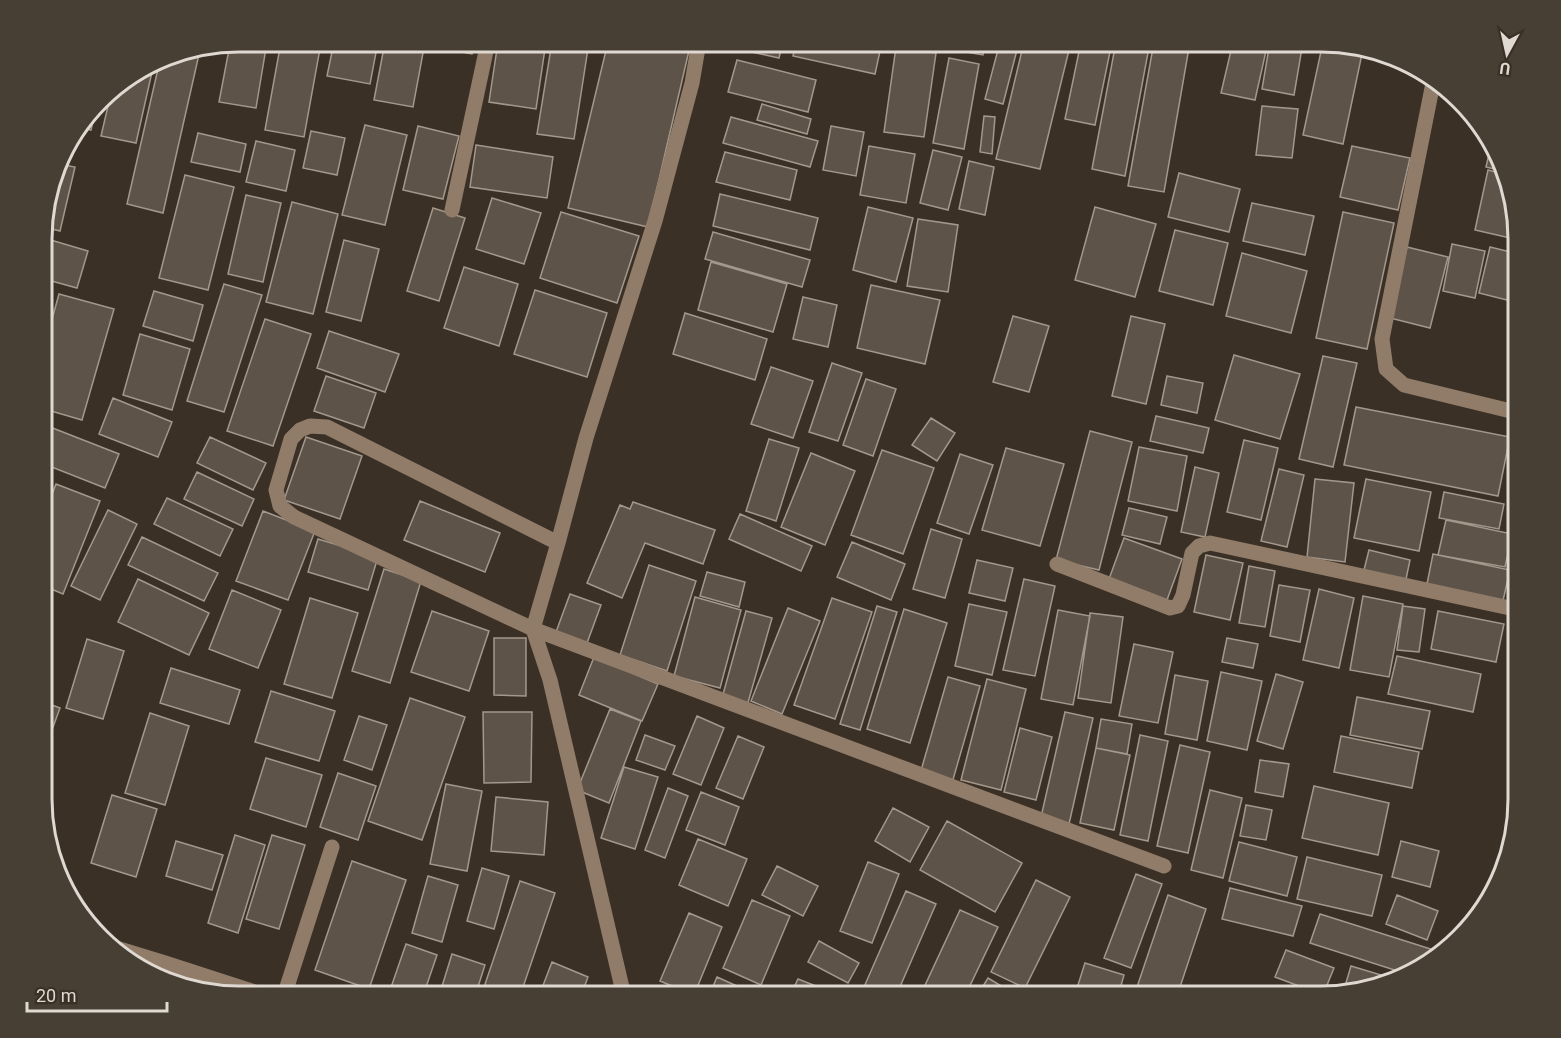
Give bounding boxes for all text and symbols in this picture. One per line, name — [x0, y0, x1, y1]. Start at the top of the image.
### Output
north arrow — [1477, 24, 1537, 84]
text: U — [1498, 58, 1512, 79]
scale bar — [27, 975, 166, 1013]
text: 20 m — [36, 985, 76, 1006]

